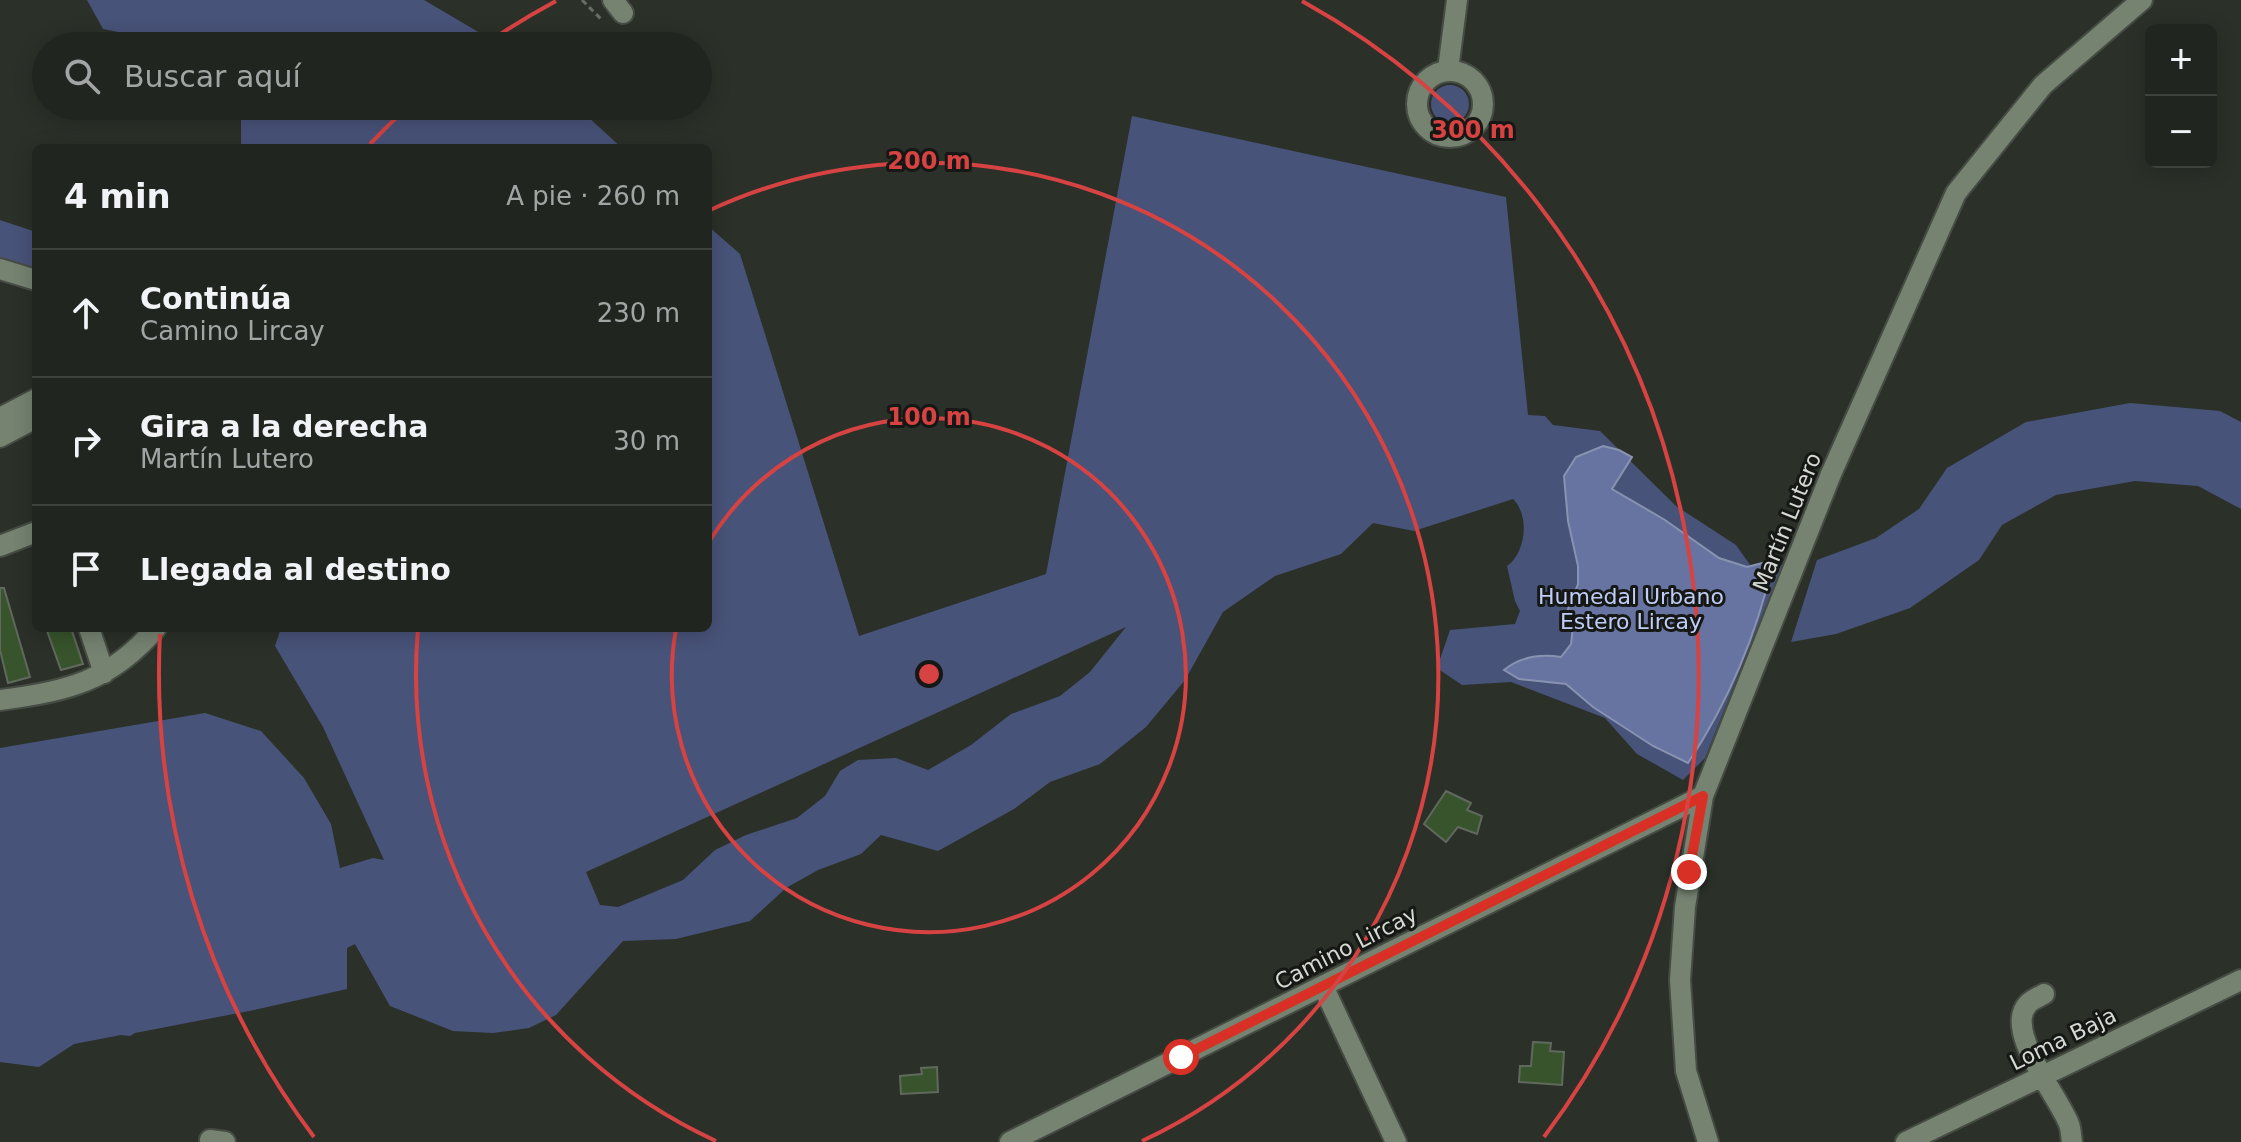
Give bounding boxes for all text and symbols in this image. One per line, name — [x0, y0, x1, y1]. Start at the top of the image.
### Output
map controls — [2145, 24, 2217, 168]
button: + — [2145, 24, 2217, 96]
search box — [32, 32, 712, 120]
icon: search — [60, 54, 104, 98]
text: Buscar aquí — [124, 59, 301, 94]
button: − — [2145, 96, 2217, 168]
text: 300 m — [1431, 116, 1515, 144]
text: 200 m — [887, 147, 971, 175]
text: 4 min — [64, 176, 171, 216]
text: A pie · 260 m — [506, 181, 680, 211]
text: Continúa — [140, 281, 292, 316]
icon: ahead — [64, 291, 108, 335]
text: 230 m — [597, 298, 680, 328]
text: Camino Lircay — [140, 316, 325, 346]
text: 100 m — [887, 403, 971, 431]
text: Gira a la derecha — [140, 409, 428, 444]
icon: right — [64, 419, 108, 463]
text: 30 m — [613, 426, 680, 456]
text: Martín Lutero — [140, 444, 314, 474]
street label: Martín Lutero — [1748, 449, 1826, 595]
icon: arrive — [64, 547, 108, 591]
text: Llegada al destino — [140, 552, 451, 587]
park label: Humedal Urbano Estero Lircay — [1538, 584, 1724, 634]
centre of rings — [915, 660, 943, 688]
route end — [1671, 854, 1707, 890]
street label: Camino Lircay — [1271, 901, 1421, 995]
street label: Loma Baja — [2006, 1002, 2120, 1076]
route start — [1163, 1039, 1199, 1075]

